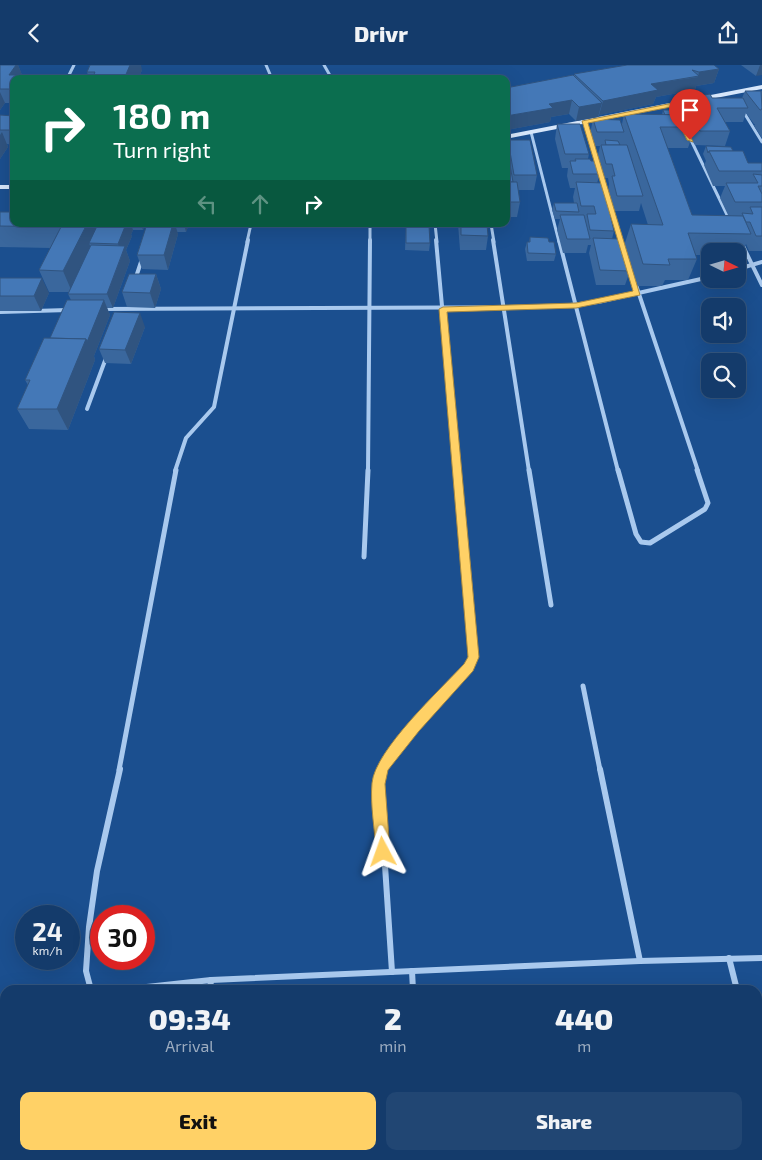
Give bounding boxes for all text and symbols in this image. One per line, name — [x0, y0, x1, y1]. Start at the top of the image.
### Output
icon: back — [20, 19, 48, 47]
icon: share — [714, 19, 742, 47]
text: Drivr — [354, 20, 408, 46]
pin — [669, 89, 711, 140]
text: 180 m — [113, 94, 210, 136]
icon: right — [30, 95, 95, 160]
icon: arrive — [676, 96, 704, 124]
text: Turn right — [113, 136, 211, 162]
icon: left — [193, 190, 221, 218]
icon: ahead — [246, 190, 274, 218]
icon: right — [299, 190, 327, 218]
north arrow — [701, 243, 746, 287]
map controls — [701, 243, 746, 398]
button: sound — [701, 298, 746, 343]
button: search — [701, 353, 746, 398]
position arrow — [356, 825, 408, 877]
speed limit sign: 30 — [90, 905, 155, 970]
text: 24 — [32, 916, 63, 946]
text: km/h — [33, 943, 62, 957]
text: 09:34 — [149, 1000, 231, 1036]
text: 2 — [384, 1000, 402, 1036]
text: 440 — [555, 1000, 613, 1036]
text: Arrival — [165, 1036, 214, 1055]
text: min — [379, 1036, 407, 1055]
text: m — [577, 1036, 591, 1055]
button: Exit — [20, 1092, 376, 1150]
button: Share — [386, 1092, 742, 1150]

